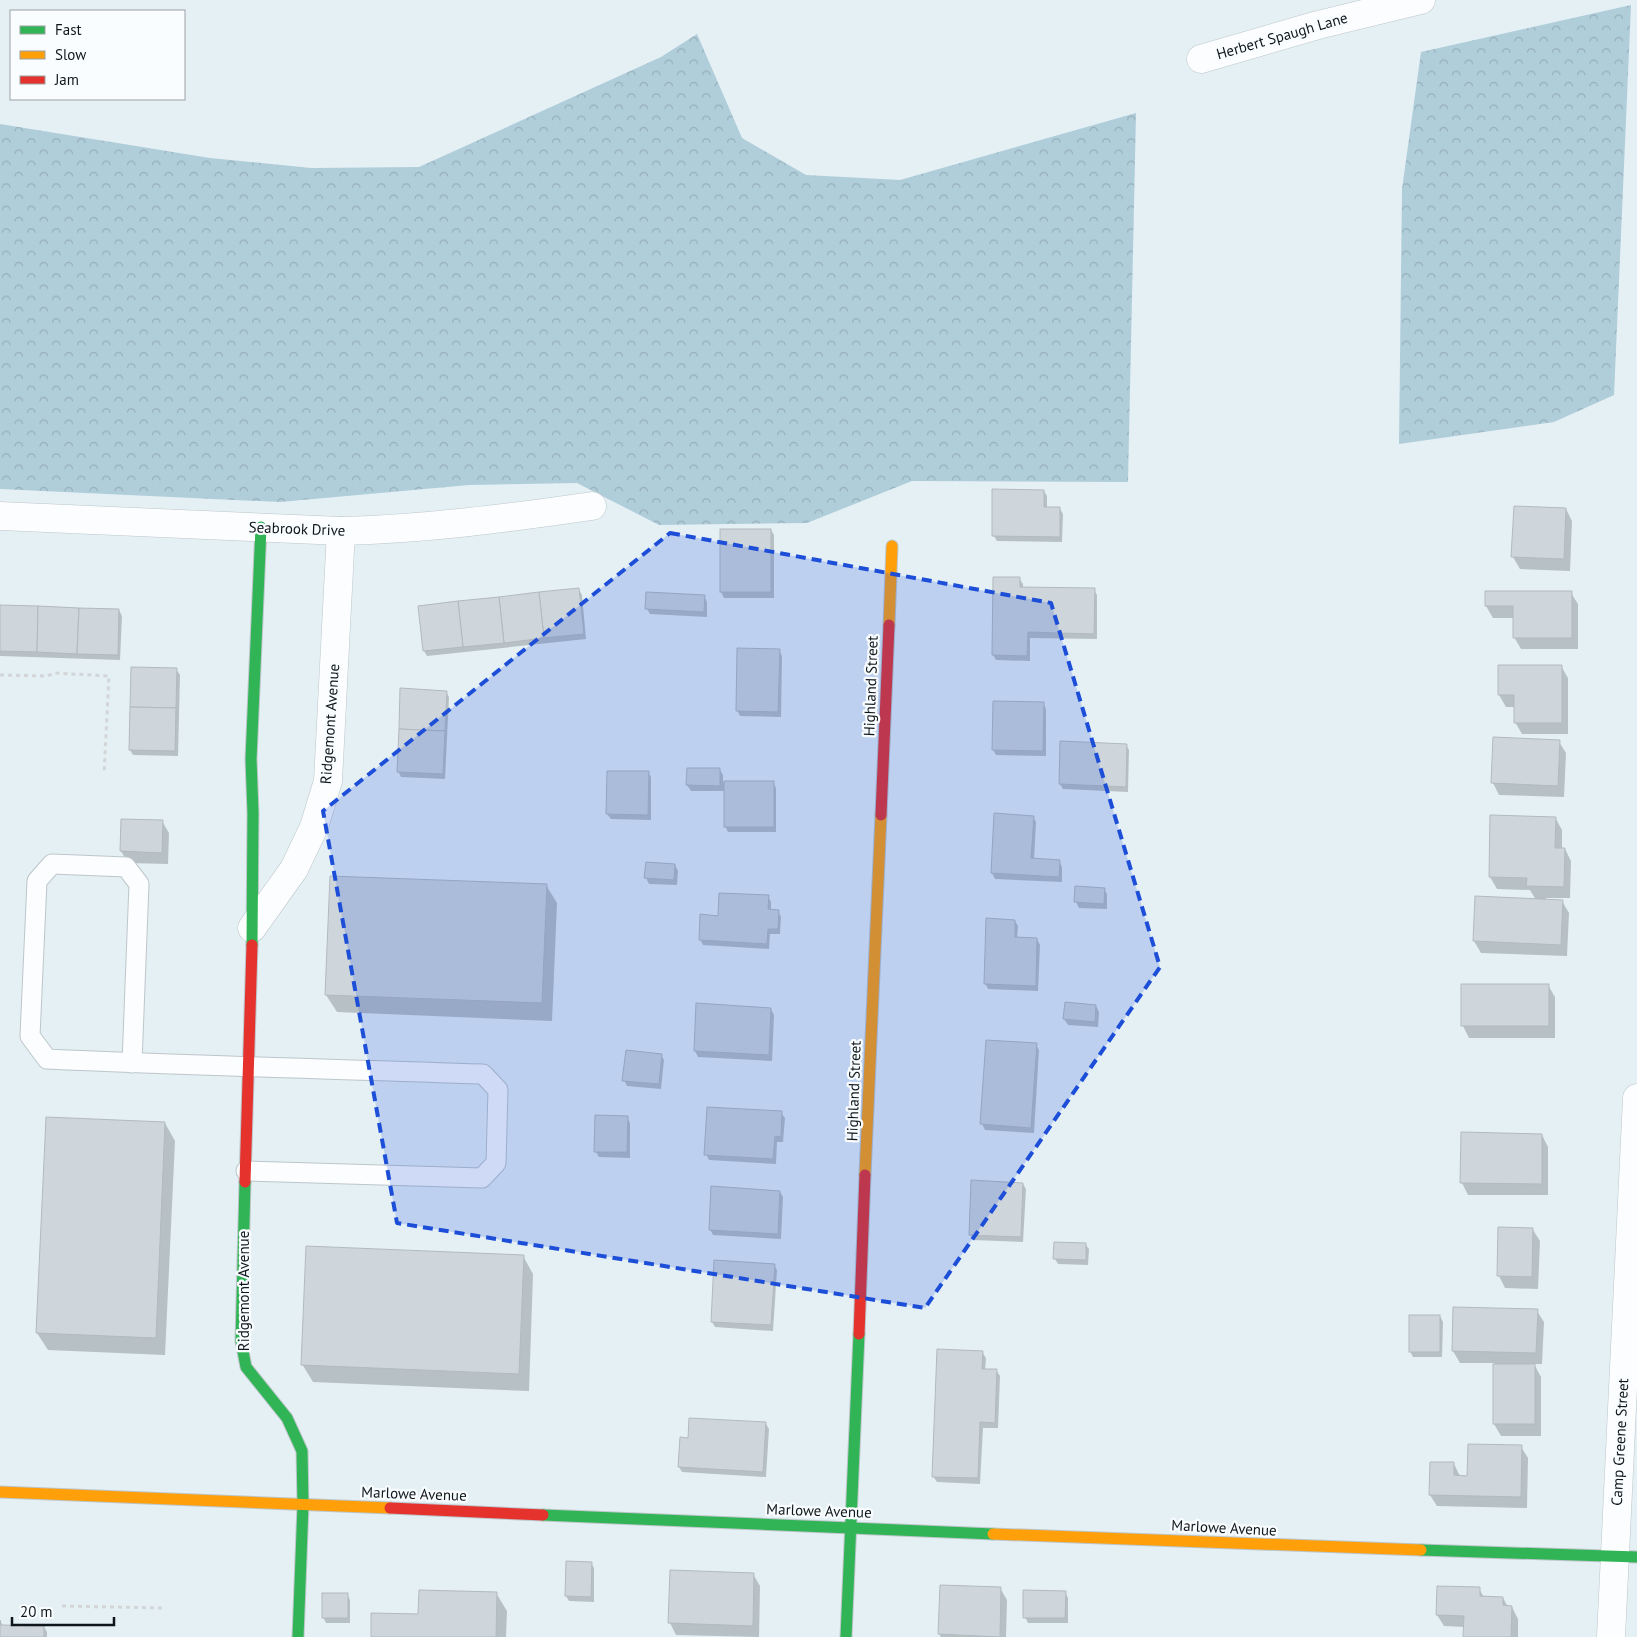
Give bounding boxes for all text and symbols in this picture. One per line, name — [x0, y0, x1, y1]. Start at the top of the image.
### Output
street label: Herbert Spaugh Lane — [1214, 8, 1350, 63]
legend — [10, 10, 185, 100]
text: Fast — [55, 20, 82, 39]
text: Slow — [55, 45, 86, 64]
text: Jam — [54, 70, 79, 89]
street label: Seabrook Drive — [248, 517, 346, 540]
street label: Highland Street — [859, 635, 882, 737]
street label: Ridgemont Avenue — [316, 663, 343, 785]
street label: Highland Street — [842, 1040, 865, 1142]
street label: Ridgemont Avenue — [234, 1231, 253, 1351]
street label: Camp Greene Street — [1607, 1378, 1632, 1506]
street label: Marlowe Avenue — [361, 1482, 467, 1505]
street label: Marlowe Avenue — [766, 1499, 872, 1522]
street label: Marlowe Avenue — [1171, 1515, 1277, 1540]
scale bar — [12, 1594, 115, 1626]
text: 20 m — [20, 1602, 53, 1621]

